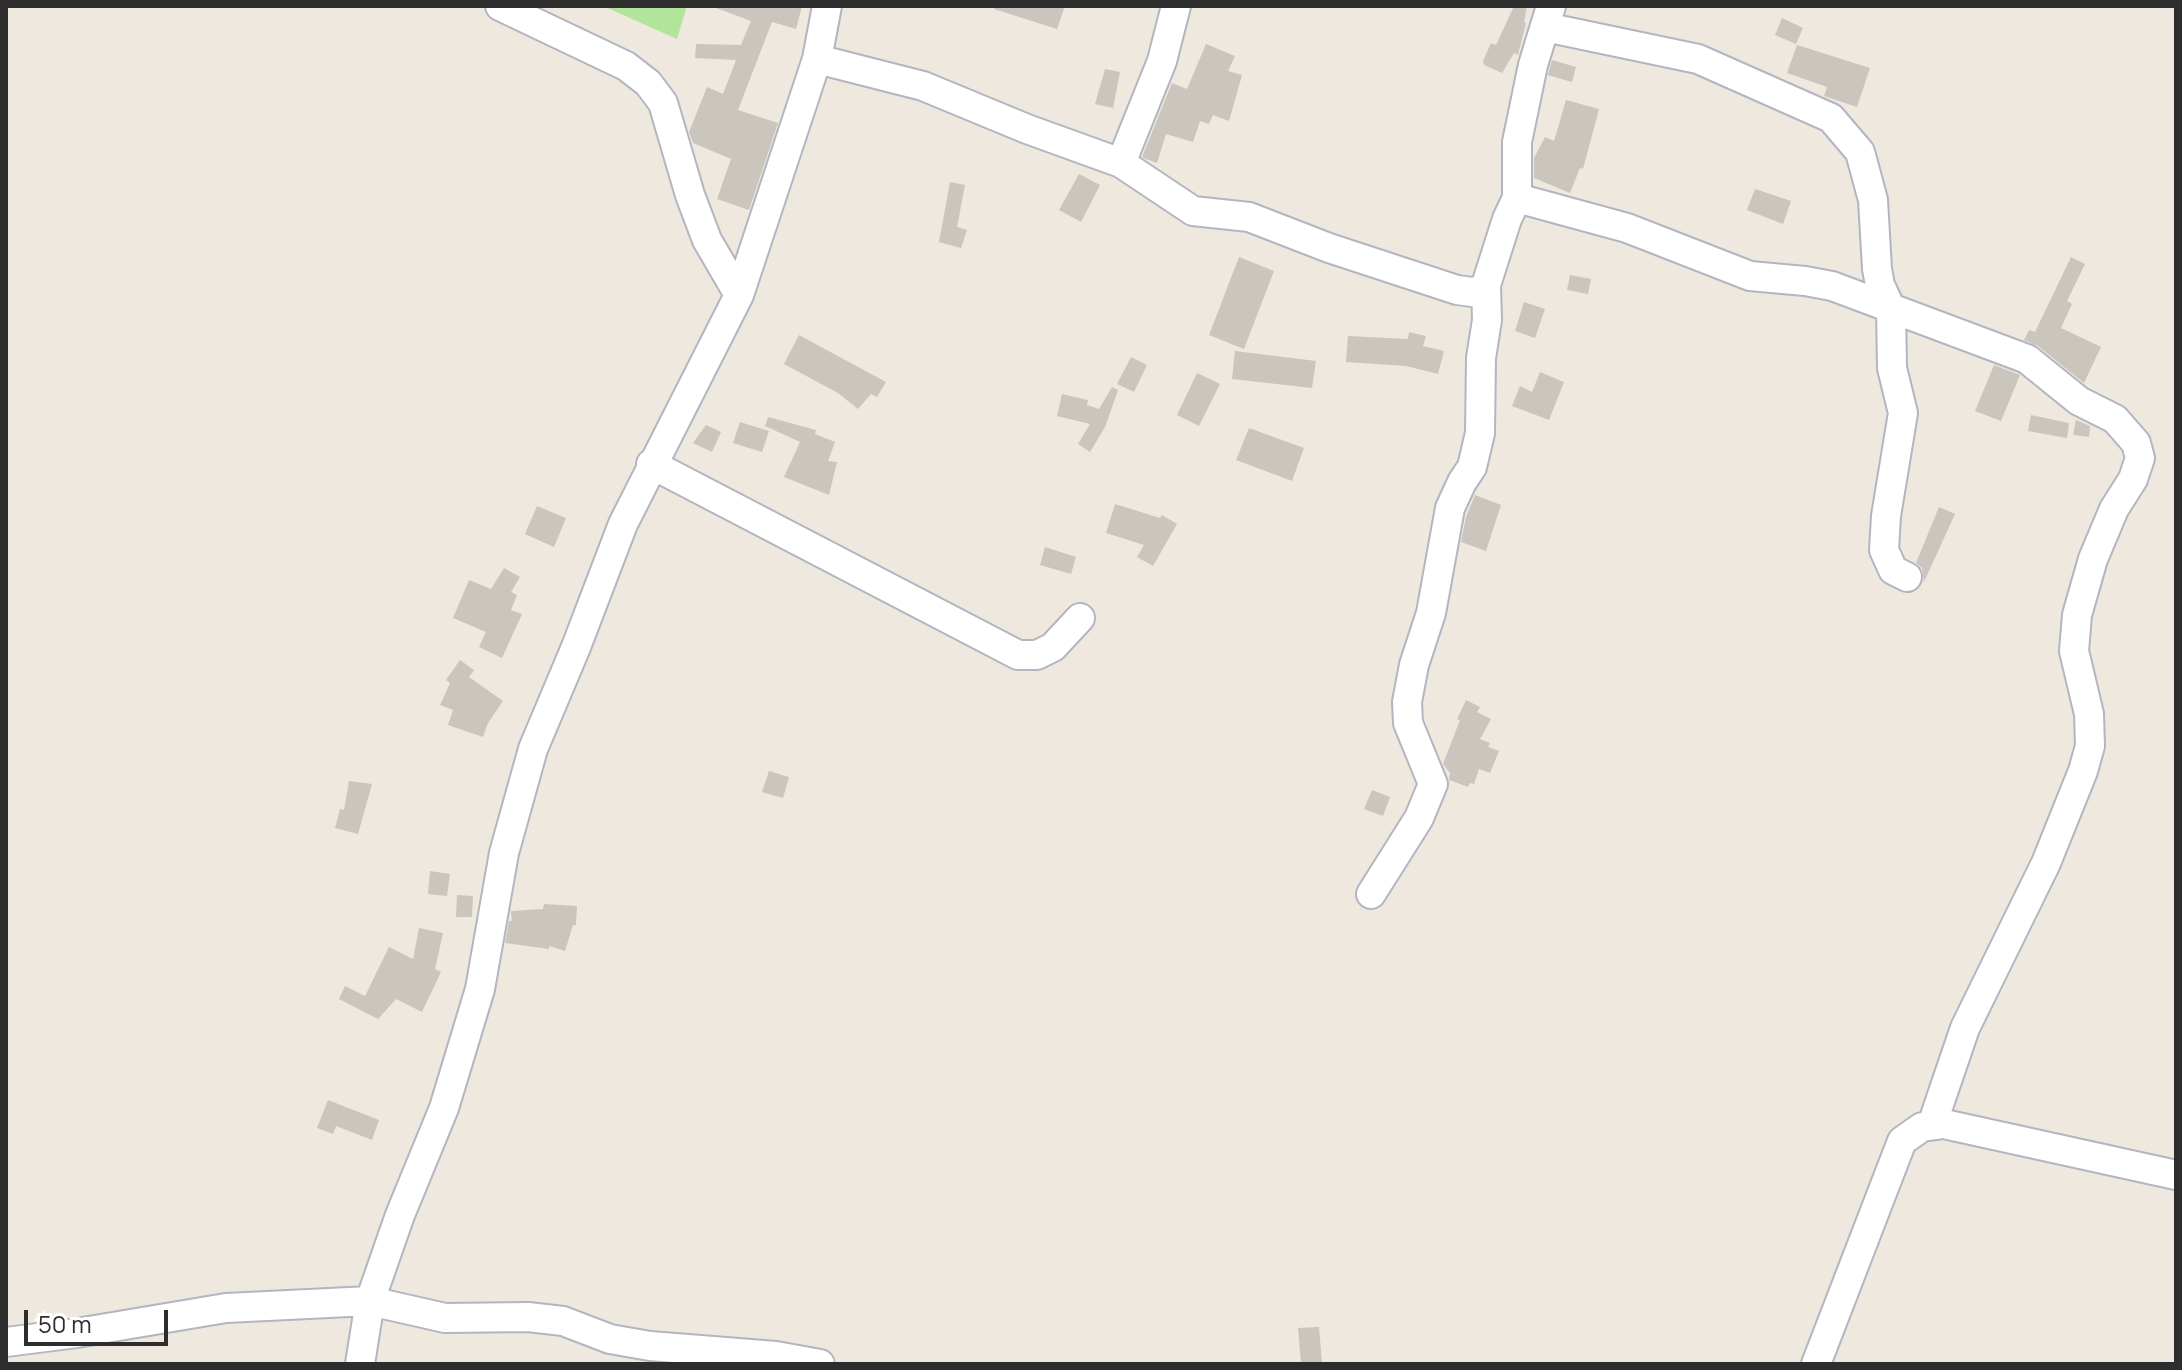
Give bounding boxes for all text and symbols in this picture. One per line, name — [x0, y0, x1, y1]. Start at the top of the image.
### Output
scale bar — [28, 1294, 172, 1344]
text: 50 m — [38, 1307, 92, 1340]

